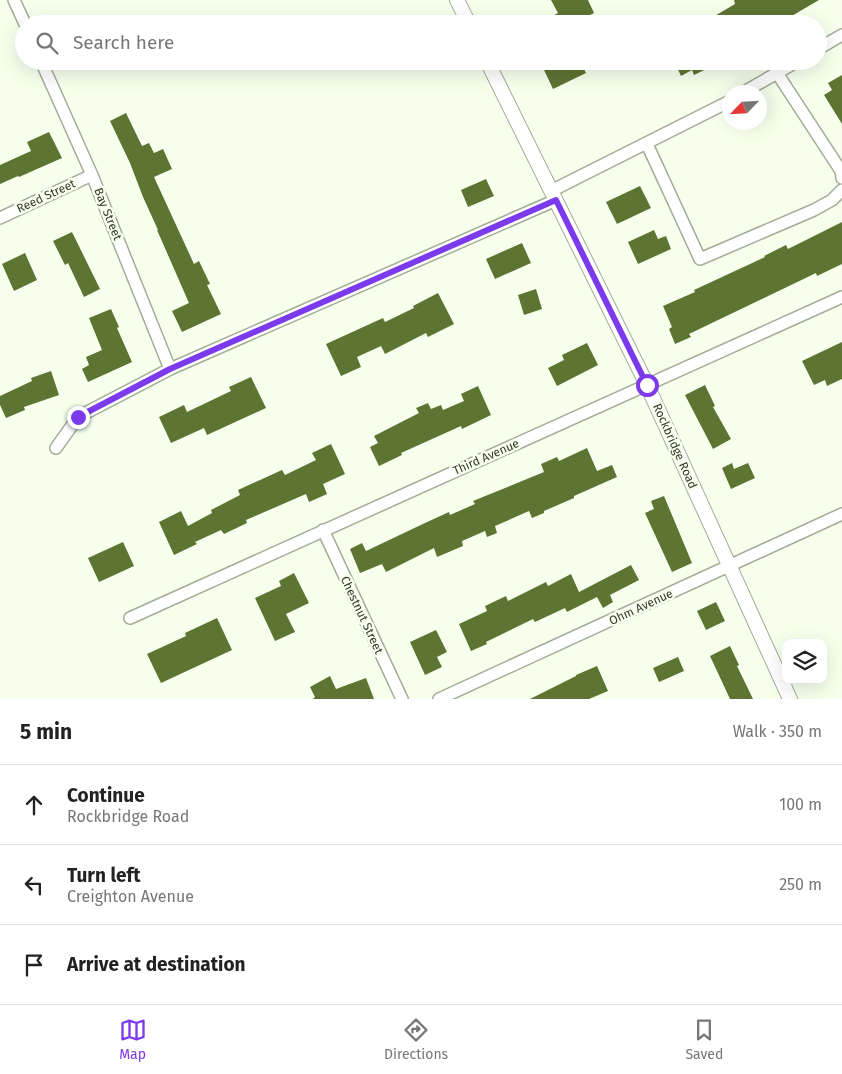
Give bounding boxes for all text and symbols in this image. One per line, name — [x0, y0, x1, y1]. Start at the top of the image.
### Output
search box — [15, 15, 827, 70]
icon: search — [33, 29, 61, 57]
text: Search here — [73, 31, 174, 54]
north arrow — [722, 85, 767, 130]
street label: Reed Street — [14, 176, 78, 216]
street label: Bay Street — [91, 186, 125, 243]
route start — [636, 374, 659, 397]
street label: Rockbridge Road — [650, 401, 700, 491]
route end — [67, 406, 90, 429]
street label: Third Avenue — [451, 436, 521, 478]
street label: Chestnut Street — [338, 574, 386, 657]
street label: Ohm Avenue — [607, 586, 675, 628]
map controls — [782, 639, 827, 684]
button: layers — [782, 639, 827, 684]
text: 5 min — [20, 719, 72, 745]
text: Walk · 350 m — [733, 722, 822, 741]
text: Continue — [67, 784, 145, 807]
icon: ahead — [20, 791, 48, 819]
text: 100 m — [779, 795, 822, 814]
text: Rockbridge Road — [67, 807, 189, 826]
text: Turn left — [67, 864, 141, 887]
icon: left — [20, 871, 48, 899]
text: 250 m — [779, 875, 822, 894]
text: Creighton Avenue — [67, 887, 194, 906]
icon: arrive — [20, 951, 48, 979]
text: Arrive at destination — [67, 953, 246, 976]
tab: Map — [119, 1016, 147, 1063]
tab: Directions — [384, 1016, 448, 1063]
tab: Saved — [685, 1016, 723, 1063]

